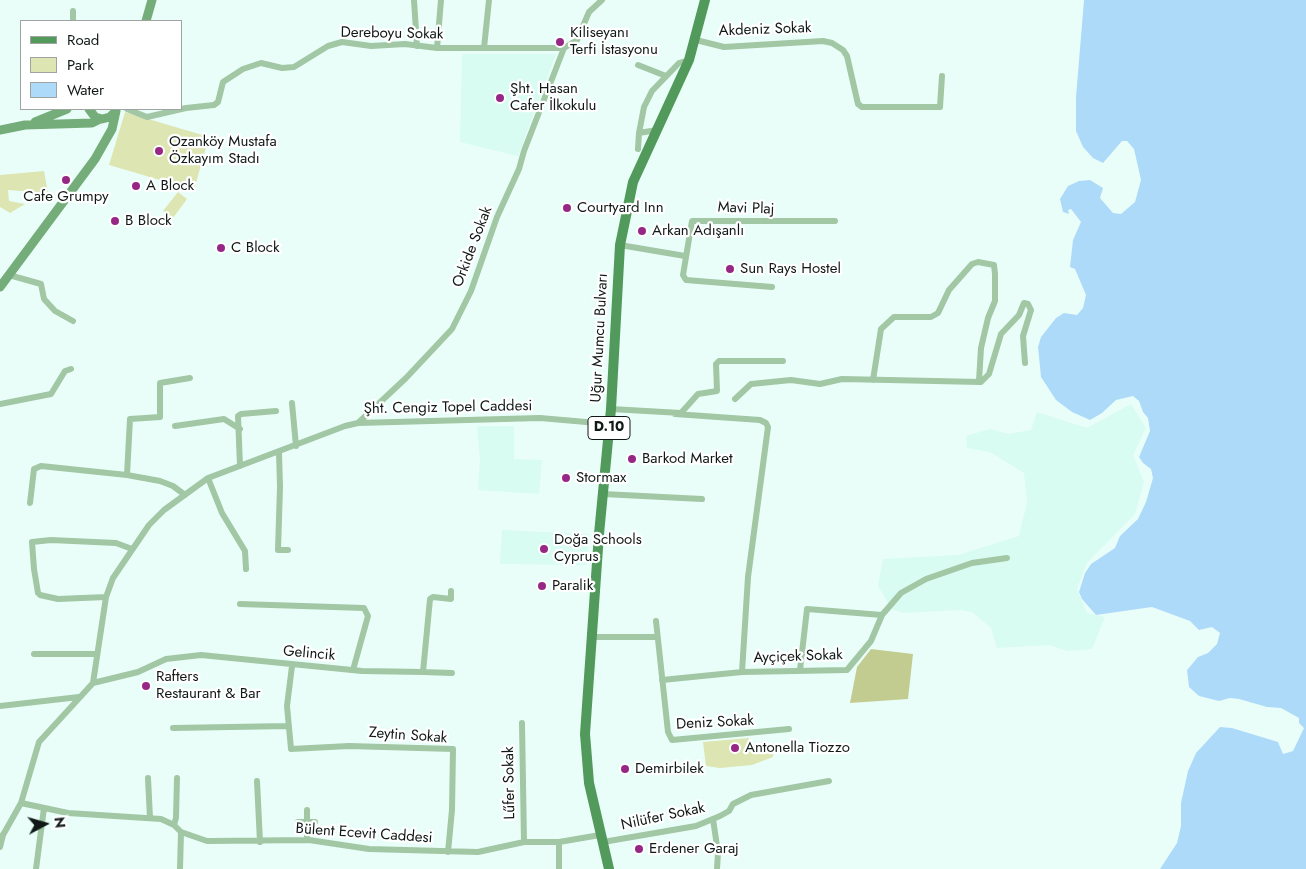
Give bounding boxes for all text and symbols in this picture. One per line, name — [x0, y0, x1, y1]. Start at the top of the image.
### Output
street label: Akdeniz Sokak — [718, 19, 812, 41]
legend — [20, 20, 182, 110]
street label: Dereboyu Sokak — [340, 24, 444, 44]
place label: Kiliseyanı Terfi İstasyonu — [570, 24, 658, 59]
text: Road — [67, 29, 99, 51]
marker: Kiliseyanı Terfi İstasyonu — [554, 36, 566, 48]
text: Park — [67, 54, 94, 76]
text: Water — [67, 79, 104, 101]
place label: Şht. Hasan Cafer İlkokulu — [510, 80, 596, 115]
marker: Şht. Hasan Cafer İlkokulu — [494, 92, 506, 104]
place label: Ozanköy Mustafa Özkayım Stadı — [169, 133, 277, 168]
marker: Ozanköy Mustafa Özkayım Stadı — [153, 145, 165, 157]
marker: Cafe Grumpy — [60, 174, 72, 186]
place label: A Block — [146, 177, 194, 195]
marker: A Block — [130, 180, 142, 192]
place label: Cafe Grumpy — [23, 188, 109, 206]
place label: Courtyard Inn — [577, 199, 664, 217]
street label: Mavi Plaj — [717, 199, 775, 219]
marker: Courtyard Inn — [561, 202, 573, 214]
street label: Orkide Sokak — [449, 204, 497, 290]
place label: B Block — [125, 212, 172, 230]
marker: B Block — [109, 215, 121, 227]
place label: Arkan Adışanlı — [652, 222, 744, 240]
marker: Arkan Adışanlı — [636, 225, 648, 237]
place label: C Block — [231, 239, 280, 257]
marker: C Block — [215, 242, 227, 254]
place label: Sun Rays Hostel — [740, 260, 841, 278]
marker: Sun Rays Hostel — [724, 263, 736, 275]
street label: Uğur Mumcu Bulvarı — [588, 273, 612, 403]
street label: Şht. Cengiz Topel Caddesi — [364, 398, 532, 418]
road number: D.10 — [588, 416, 630, 439]
place label: Barkod Market — [642, 450, 733, 468]
marker: Barkod Market — [626, 453, 638, 465]
place label: Stormax — [576, 469, 626, 487]
marker: Stormax — [560, 472, 572, 484]
place label: Doğa Schools Cyprus — [554, 531, 642, 566]
marker: Doğa Schools Cyprus — [538, 543, 550, 555]
place label: Paralik — [552, 577, 593, 595]
marker: Paralik — [536, 580, 548, 592]
street label: Gelincik — [282, 643, 336, 665]
street label: Ayçiçek Sokak — [753, 646, 843, 668]
place label: Rafters Restaurant & Bar — [156, 668, 261, 703]
marker: Rafters Restaurant & Bar — [140, 680, 152, 692]
street label: Deniz Sokak — [676, 712, 754, 734]
street label: Zeytin Sokak — [368, 724, 448, 748]
place label: Antonella Tiozzo — [745, 739, 850, 757]
marker: Antonella Tiozzo — [729, 742, 741, 754]
street label: Lűfer Sokak — [500, 746, 520, 820]
place label: Demirbilek — [635, 760, 704, 778]
marker: Demirbilek — [619, 763, 631, 775]
north arrow — [20, 799, 70, 849]
street label: Nilüfer Sokak — [619, 799, 707, 835]
text: N — [49, 816, 70, 829]
street label: Bülent Ecevit Caddesi — [295, 820, 433, 848]
place label: Erdener Garaj — [649, 840, 739, 858]
marker: Erdener Garaj — [633, 843, 645, 855]

